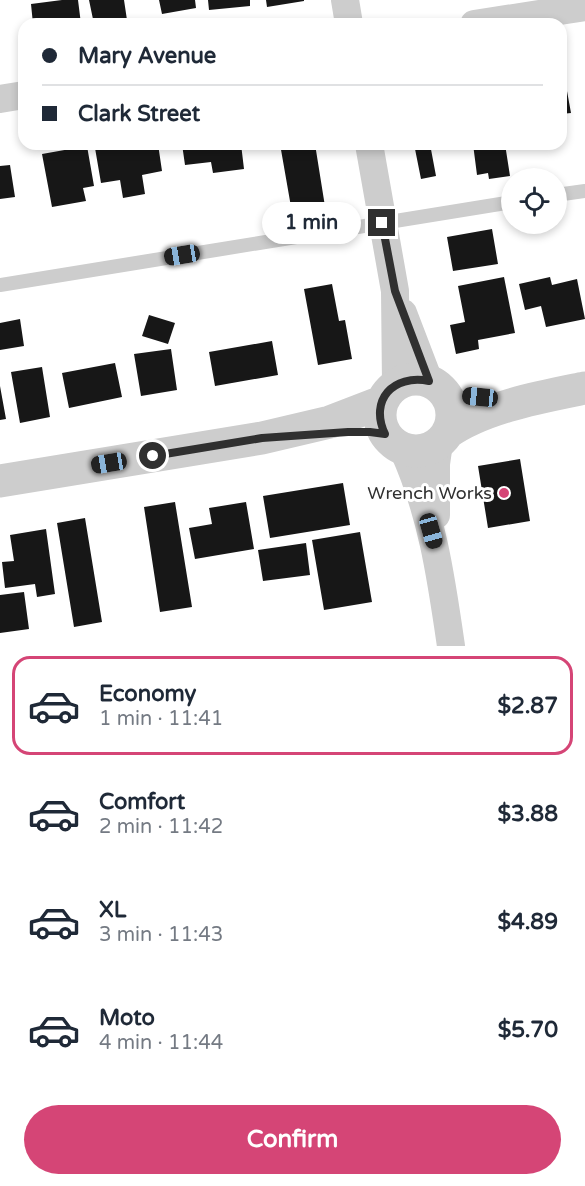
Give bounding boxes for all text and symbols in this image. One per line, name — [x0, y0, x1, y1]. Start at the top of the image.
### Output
text: Mary Avenue — [78, 43, 216, 69]
text: Clark Street — [78, 101, 200, 127]
map controls — [501, 168, 567, 234]
button: locate — [501, 168, 567, 234]
callout: 1 min — [262, 202, 361, 244]
route end — [368, 209, 395, 236]
text: 1 min — [285, 211, 338, 235]
car — [163, 243, 201, 267]
car — [461, 386, 499, 408]
route start — [139, 442, 166, 469]
car — [90, 451, 128, 475]
place label: Wrench Works — [367, 482, 492, 504]
marker: Wrench Works — [497, 486, 511, 500]
car — [417, 511, 445, 551]
icon: car — [27, 679, 81, 733]
text: Economy — [99, 681, 196, 707]
text: $2.87 — [497, 693, 558, 719]
text: 1 min · 11:41 — [99, 707, 223, 731]
icon: car — [27, 787, 81, 841]
text: Comfort — [99, 789, 185, 815]
text: $3.88 — [497, 801, 558, 827]
text: 2 min · 11:42 — [99, 815, 223, 839]
icon: car — [27, 895, 81, 949]
text: XL — [99, 897, 126, 923]
text: $4.89 — [497, 909, 558, 935]
text: 3 min · 11:43 — [99, 923, 223, 947]
icon: car — [27, 1003, 81, 1057]
text: Moto — [99, 1005, 155, 1031]
text: $5.70 — [498, 1017, 558, 1043]
text: 4 min · 11:44 — [99, 1031, 223, 1055]
button: Confirm — [24, 1105, 561, 1174]

